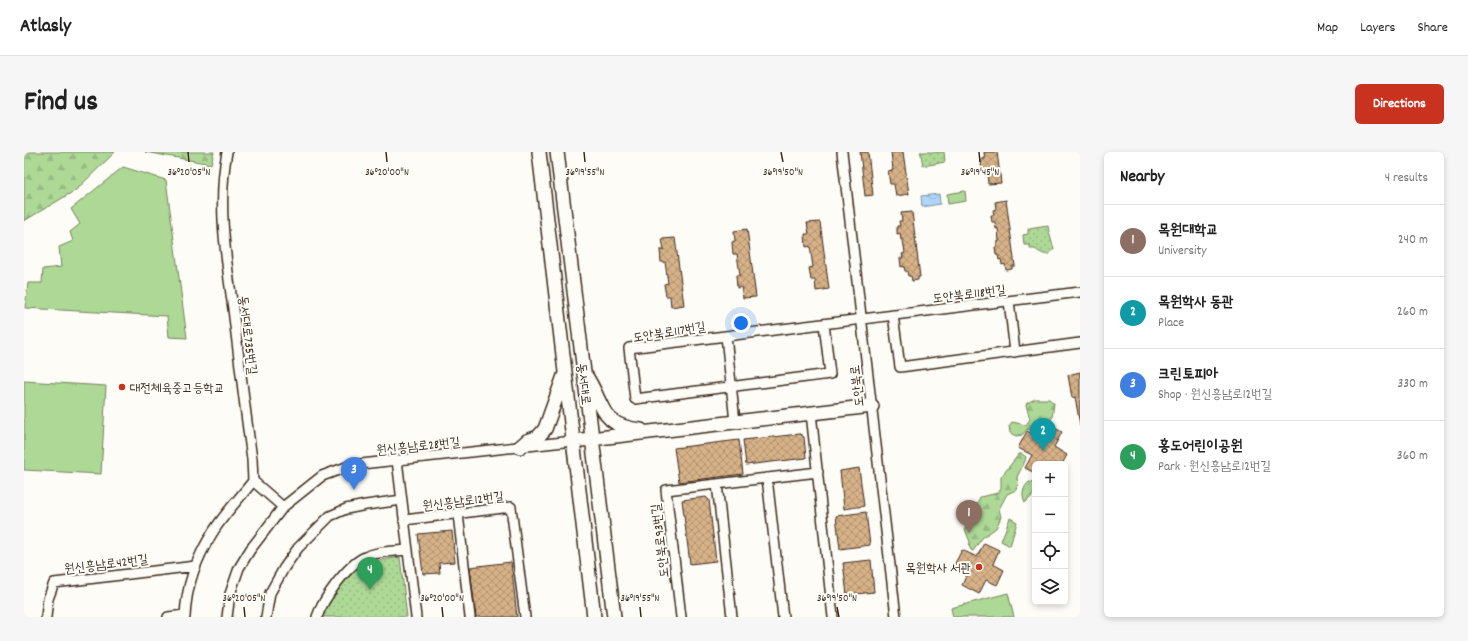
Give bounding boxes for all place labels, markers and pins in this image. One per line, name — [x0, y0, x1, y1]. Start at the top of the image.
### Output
place label: 대전체육중고등학교 — [130, 380, 224, 399]
marker: 대전체육중고등학교 — [117, 382, 127, 392]
pin: 2 — [1030, 418, 1056, 451]
pin: 3 — [341, 457, 367, 490]
pin: 1 — [956, 500, 982, 533]
pin: 4 — [357, 557, 383, 590]
place label: 목원학사 서관 — [905, 560, 971, 579]
marker: 목원학사 서관 — [974, 562, 984, 572]

